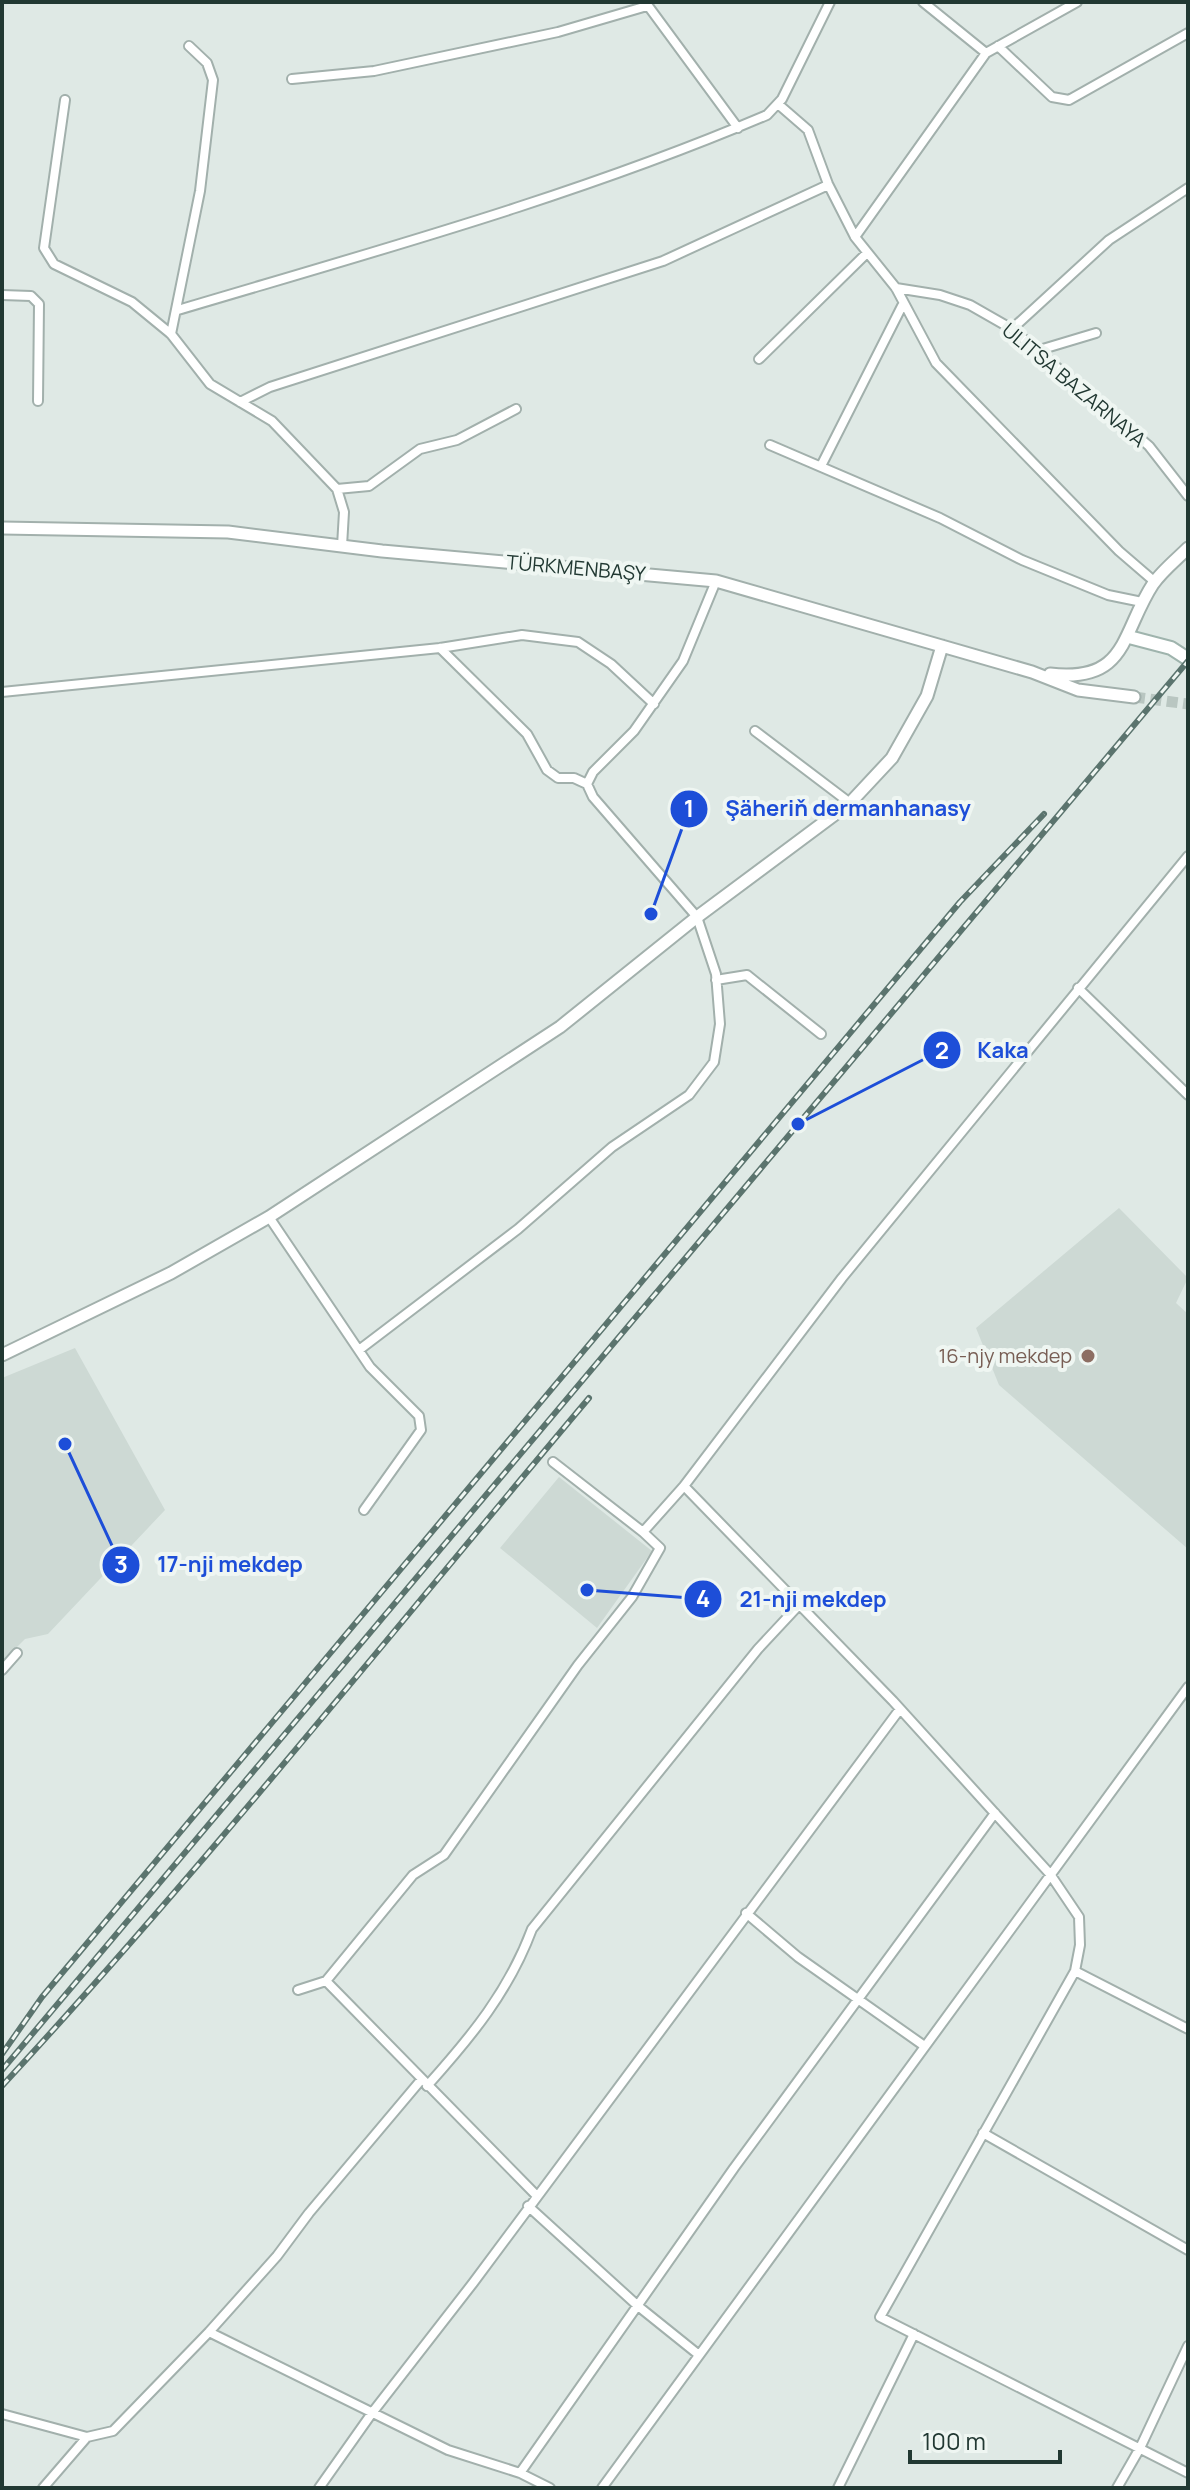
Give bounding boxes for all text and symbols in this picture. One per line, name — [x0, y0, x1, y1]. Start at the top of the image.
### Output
street label: ULITSA BAZARNAYA — [997, 316, 1152, 453]
street label: TÜRKMENBAŞY — [505, 548, 648, 587]
callout: Şäheriň dermanhanasy — [669, 786, 987, 832]
text: 1 — [684, 791, 694, 824]
text: Şäheriň dermanhanasy — [725, 793, 972, 823]
callout: Kaka — [922, 1027, 1045, 1073]
text: 2 — [935, 1033, 949, 1066]
text: Kaka — [977, 1035, 1029, 1065]
place label: 16-njy mekdep — [939, 1342, 1072, 1369]
marker: 16-njy mekdep — [1079, 1347, 1097, 1365]
callout: 17-nji mekdep — [101, 1542, 319, 1588]
text: 3 — [114, 1547, 128, 1580]
text: 17-nji mekdep — [157, 1549, 303, 1579]
callout: 21-nji mekdep — [683, 1576, 902, 1622]
text: 4 — [696, 1581, 710, 1614]
text: 21-nji mekdep — [739, 1584, 887, 1614]
scale bar — [910, 2414, 1060, 2464]
text: 100 m — [922, 2424, 986, 2457]

